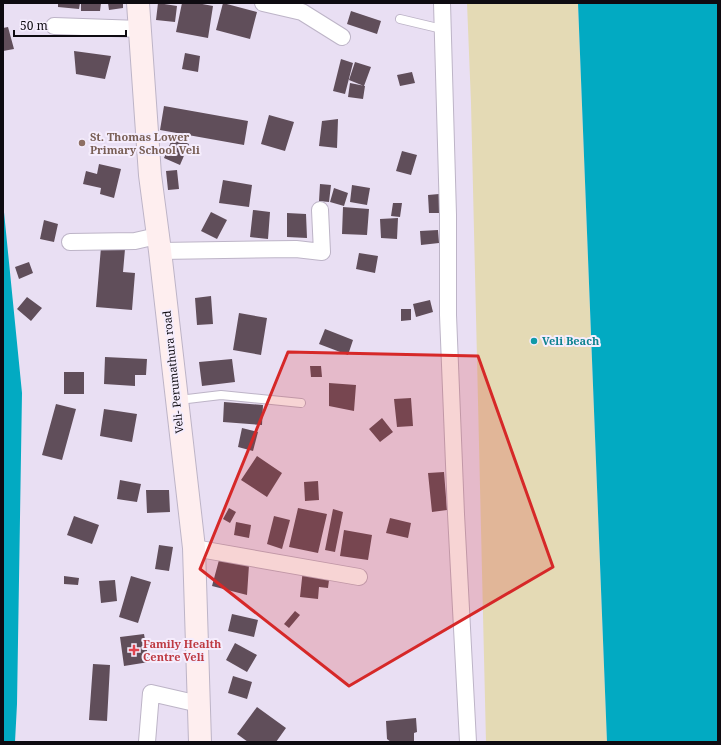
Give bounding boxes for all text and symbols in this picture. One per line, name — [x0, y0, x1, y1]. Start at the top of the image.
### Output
scale bar — [14, 12, 126, 38]
text: 50 m — [20, 17, 48, 34]
place label: St. Thomas Lower Primary School Veli — [90, 129, 200, 157]
marker: St. Thomas Lower Primary School Veli — [77, 138, 87, 148]
street label: Veli- Perumathura road — [159, 310, 186, 434]
place label: Veli Beach — [542, 333, 600, 348]
marker: Veli Beach — [529, 336, 539, 346]
place label: Family Health Centre Veli — [143, 636, 222, 664]
marker: Family Health Centre Veli — [128, 644, 140, 656]

